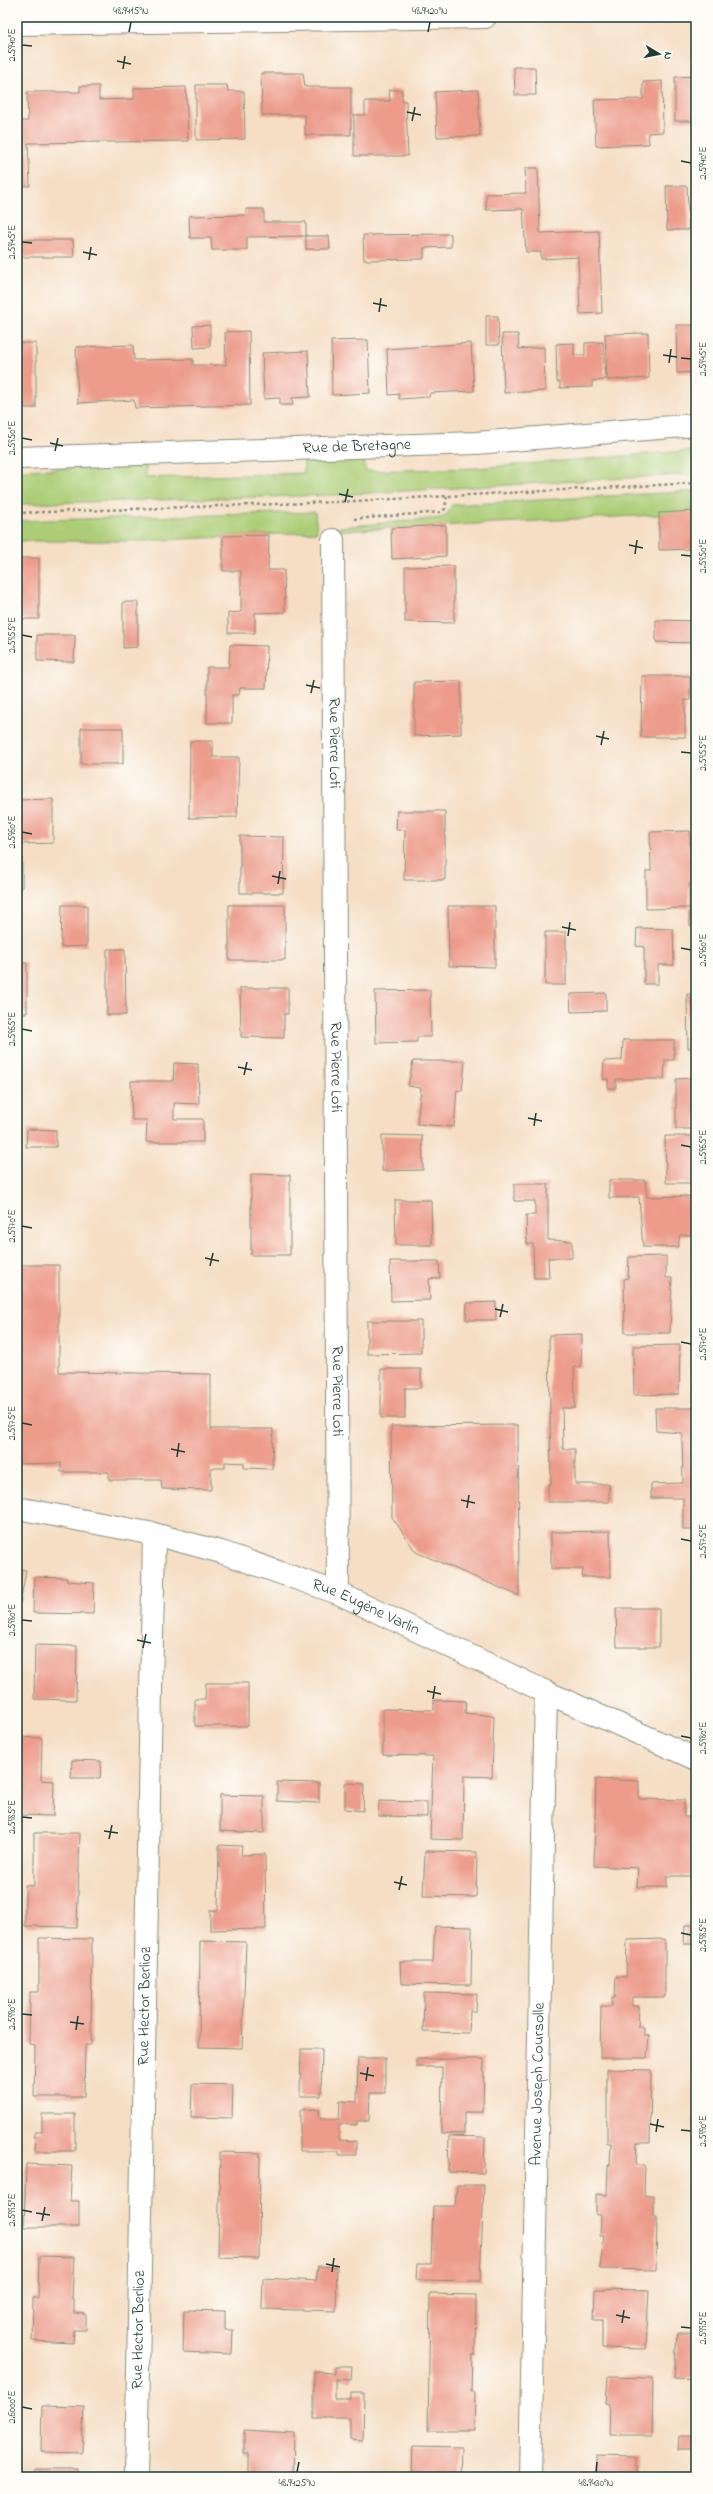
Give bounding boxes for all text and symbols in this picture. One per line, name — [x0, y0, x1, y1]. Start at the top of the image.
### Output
text: 48.9415°N — [113, 4, 149, 19]
text: 48.9420°N — [412, 4, 448, 19]
text: 2.5940°E — [5, 29, 20, 61]
north arrow — [639, 34, 679, 74]
text: N — [659, 51, 676, 61]
text: 2.5940°E — [696, 147, 711, 179]
text: 2.5945°E — [5, 225, 20, 259]
text: 2.5945°E — [696, 342, 711, 376]
text: 2.5950°E — [5, 421, 20, 455]
street label: Rue de Bretagne — [302, 433, 412, 461]
text: 2.5950°E — [696, 539, 711, 573]
text: 2.5955°E — [5, 617, 20, 653]
street label: Rue Pierre Loti — [322, 697, 346, 789]
text: 2.5955°E — [696, 735, 711, 771]
text: 2.5960°E — [5, 815, 20, 849]
text: 2.5960°E — [696, 933, 711, 967]
text: 2.5965°E — [5, 1012, 20, 1046]
street label: Rue Pierre Loti — [323, 1021, 348, 1113]
text: 2.5965°E — [696, 1130, 711, 1164]
text: 2.5970°E — [5, 1210, 20, 1242]
text: 2.5970°E — [696, 1328, 711, 1360]
street label: Rue Pierre Loti — [325, 1345, 349, 1437]
text: 2.5975°E — [5, 1406, 20, 1440]
text: 2.5975°E — [696, 1524, 711, 1558]
street label: Rue Eugène Varlin — [309, 1573, 424, 1642]
text: 2.5980°E — [5, 1604, 20, 1636]
text: 2.5980°E — [696, 1722, 711, 1754]
text: 2.5985°E — [5, 1800, 20, 1834]
text: 2.5985°E — [696, 1918, 711, 1952]
street label: Rue Hector Berlioz — [132, 1946, 158, 2066]
text: 2.5990°E — [5, 1998, 20, 2030]
street label: Avenue Joseph Coursolle — [524, 2002, 552, 2166]
text: 2.5990°E — [696, 2115, 711, 2147]
text: 2.5995°E — [5, 2193, 20, 2227]
street label: Rue Hector Berlioz — [126, 2270, 152, 2390]
text: 2.5995°E — [696, 2311, 711, 2345]
text: 2.6000°E — [5, 2390, 20, 2424]
text: 48.9425°N — [278, 2476, 316, 2491]
text: 48.9430°N — [579, 2476, 614, 2491]

